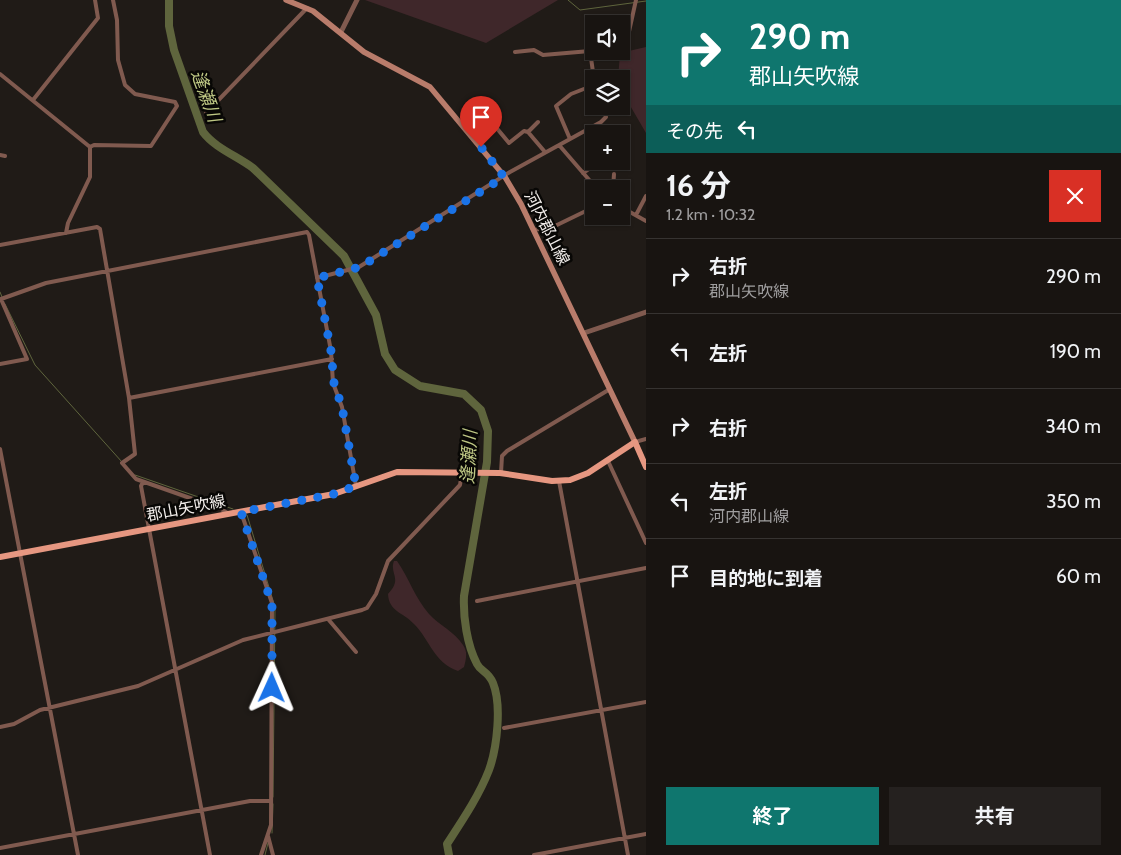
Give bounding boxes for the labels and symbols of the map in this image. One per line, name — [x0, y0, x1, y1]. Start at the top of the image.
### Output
water label: 逢瀬川 — [186, 67, 226, 127]
pin — [460, 96, 502, 147]
street label: 河内郡山線 — [520, 188, 574, 268]
water label: 逢瀬川 — [457, 427, 482, 485]
street label: 郡山矢吹線 — [145, 491, 227, 525]
position arrow — [245, 661, 297, 713]

